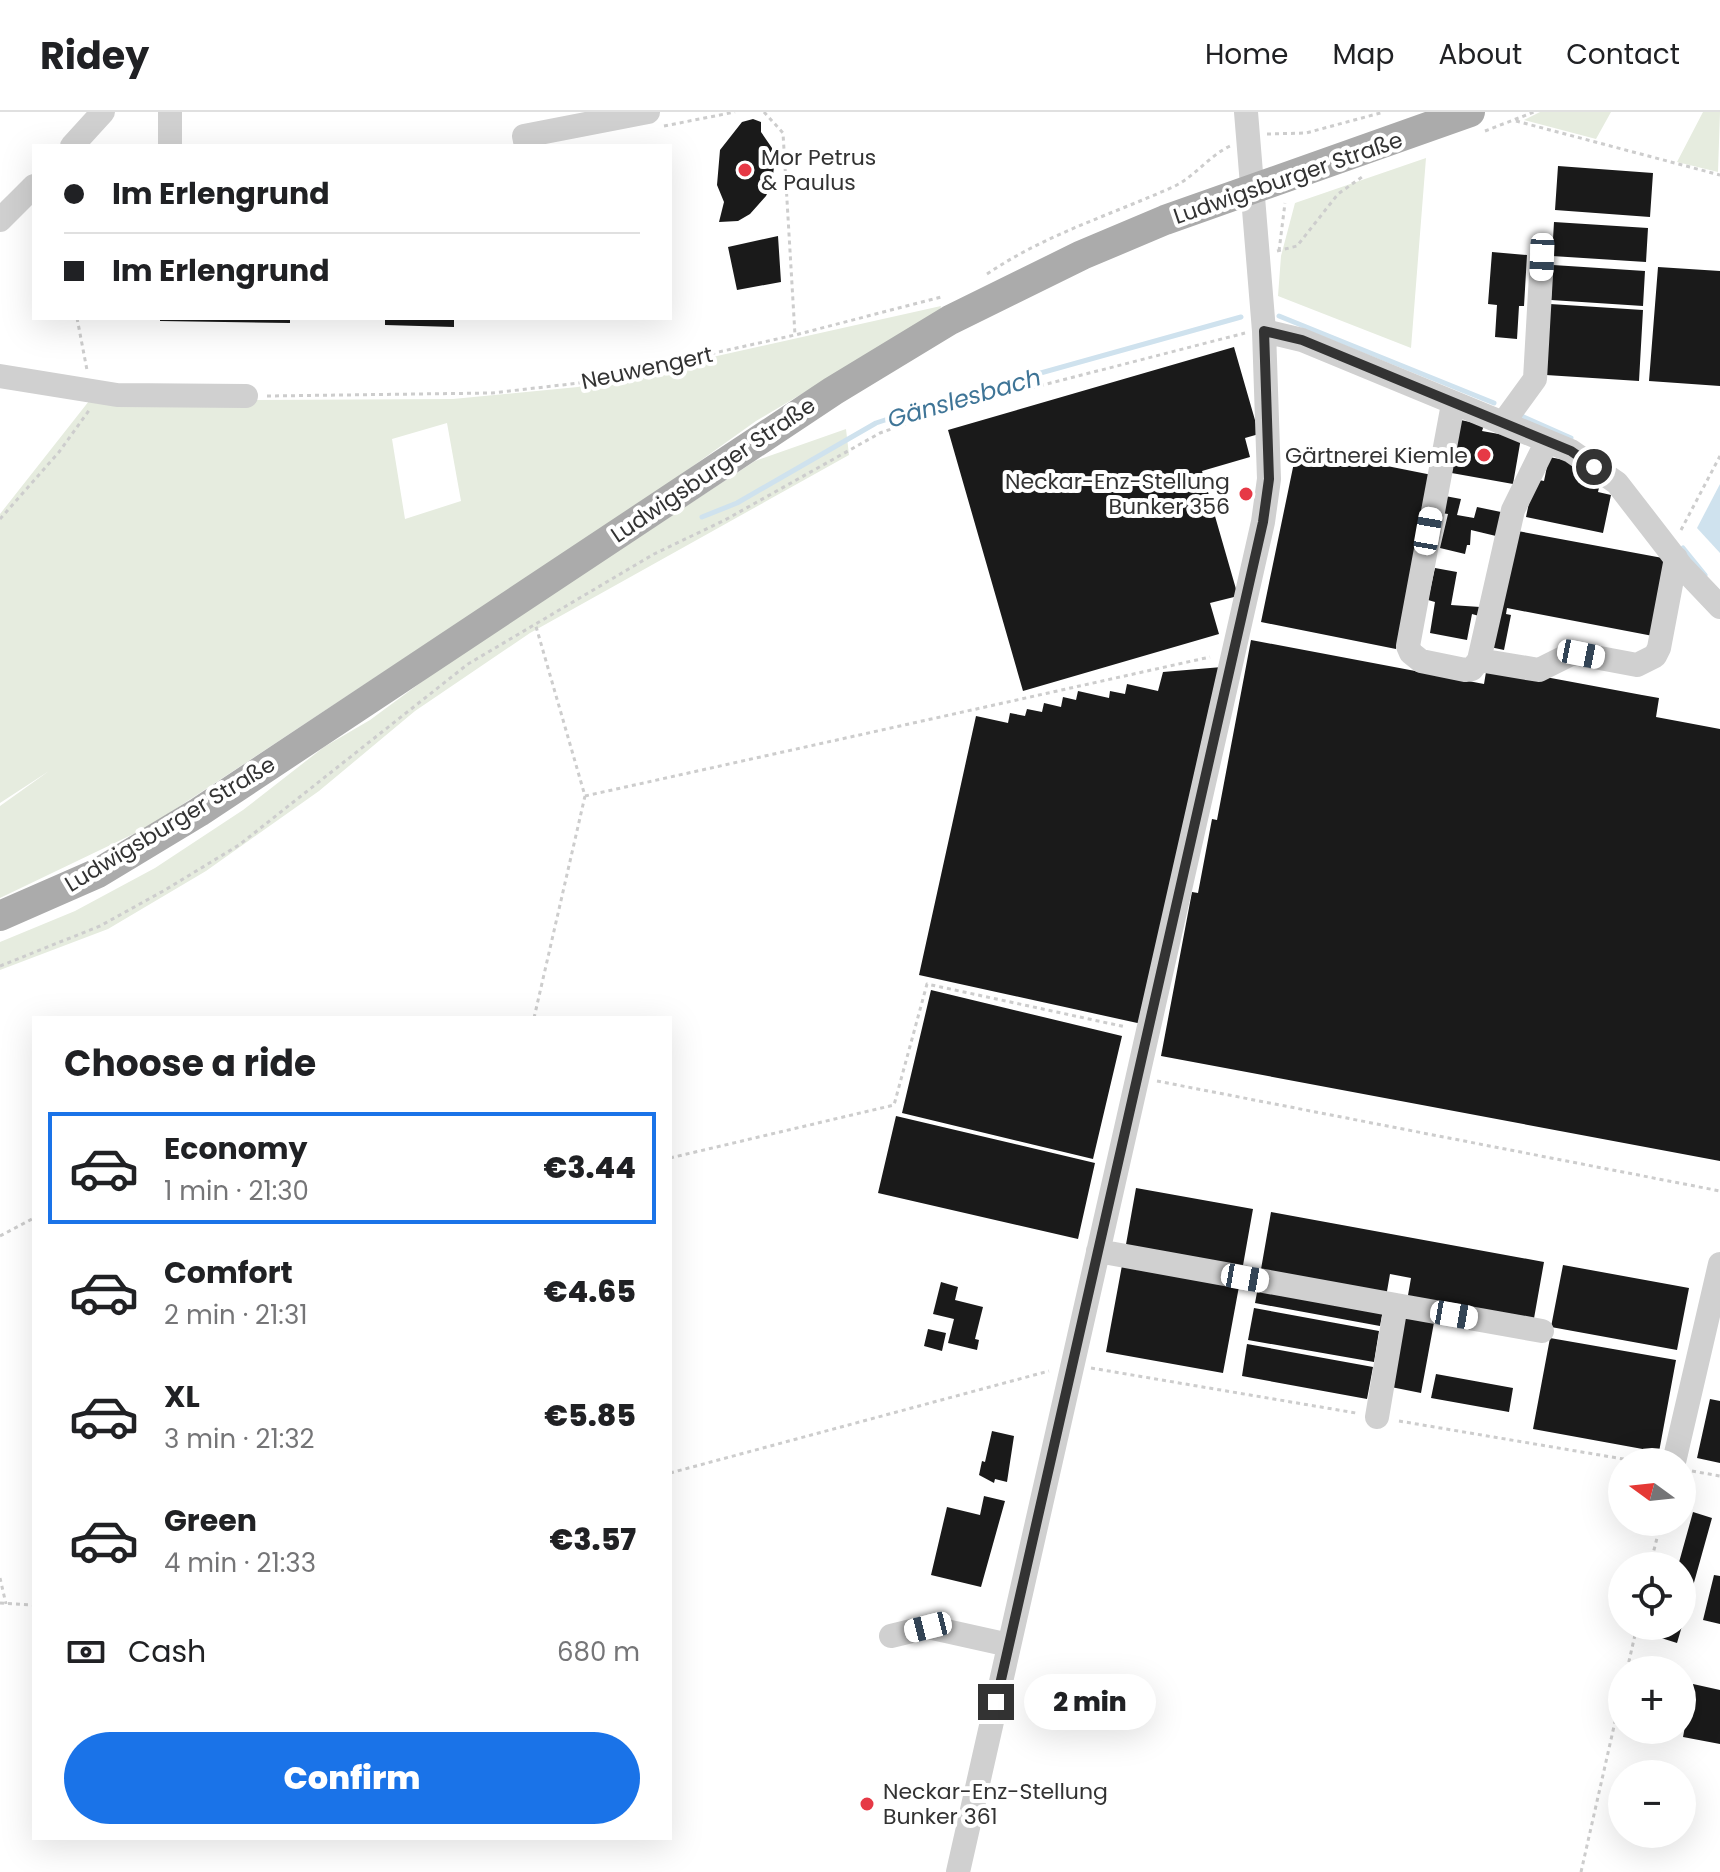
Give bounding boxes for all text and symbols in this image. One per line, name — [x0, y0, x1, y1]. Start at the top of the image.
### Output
text: Ridey — [40, 29, 149, 82]
text: Home — [1205, 35, 1288, 74]
text: Map — [1332, 35, 1394, 74]
text: About — [1438, 35, 1522, 74]
text: Contact — [1566, 35, 1680, 74]
street label: Ludwigsburger Straße — [1169, 124, 1407, 232]
place label: Mor Petrus & Paulus — [761, 142, 876, 198]
marker: Mor Petrus & Paulus — [736, 161, 754, 179]
text: Im Erlengrund — [112, 172, 330, 215]
car — [1529, 233, 1555, 281]
text: Im Erlengrund — [112, 249, 330, 292]
street label: Neuwengert — [578, 339, 716, 397]
water label: Gänslesbach — [883, 360, 1045, 436]
street label: Ludwigsburger Straße — [605, 390, 821, 550]
place label: Gärtnerei Kiemle — [1285, 440, 1468, 471]
marker: Gärtnerei Kiemle — [1475, 446, 1493, 464]
route start — [1576, 449, 1612, 485]
place label: Neckar-Enz-Stellung Bunker 356 — [1005, 466, 1230, 522]
marker: Neckar-Enz-Stellung Bunker 356 — [1237, 485, 1255, 503]
car — [1412, 505, 1444, 557]
car — [1555, 638, 1607, 670]
street label: Ludwigsburger Straße — [59, 749, 281, 899]
text: Choose a ride — [64, 1038, 316, 1089]
text: Economy — [164, 1127, 308, 1170]
icon: car — [68, 1132, 140, 1204]
text: €3.44 — [543, 1146, 636, 1189]
text: 1 min · 21:30 — [164, 1173, 309, 1209]
text: Comfort — [164, 1251, 293, 1294]
icon: car — [68, 1256, 140, 1328]
car — [1219, 1262, 1271, 1294]
text: €4.65 — [544, 1270, 636, 1313]
text: 2 min · 21:31 — [164, 1297, 308, 1333]
car — [1428, 1299, 1480, 1331]
text: XL — [164, 1375, 200, 1418]
icon: car — [68, 1380, 140, 1452]
text: €5.85 — [544, 1394, 636, 1437]
text: 3 min · 21:32 — [164, 1421, 315, 1457]
north arrow — [1608, 1448, 1696, 1536]
map controls — [1608, 1448, 1696, 1848]
text: Green — [164, 1499, 257, 1542]
icon: car — [68, 1504, 140, 1576]
text: €3.57 — [550, 1518, 636, 1561]
text: 4 min · 21:33 — [164, 1545, 316, 1581]
button: locate — [1608, 1552, 1696, 1640]
car — [902, 1610, 954, 1644]
icon: cash — [64, 1630, 108, 1674]
text: Cash — [128, 1630, 206, 1673]
text: 680 m — [557, 1634, 640, 1670]
button: + — [1608, 1656, 1696, 1744]
callout: 2 min — [1024, 1674, 1156, 1730]
route end — [978, 1684, 1014, 1720]
text: 2 min — [1053, 1684, 1127, 1720]
button: Confirm — [64, 1732, 640, 1824]
button: − — [1608, 1760, 1696, 1848]
place label: Neckar-Enz-Stellung Bunker 361 — [883, 1776, 1108, 1832]
marker: Neckar-Enz-Stellung Bunker 361 — [858, 1795, 876, 1813]

